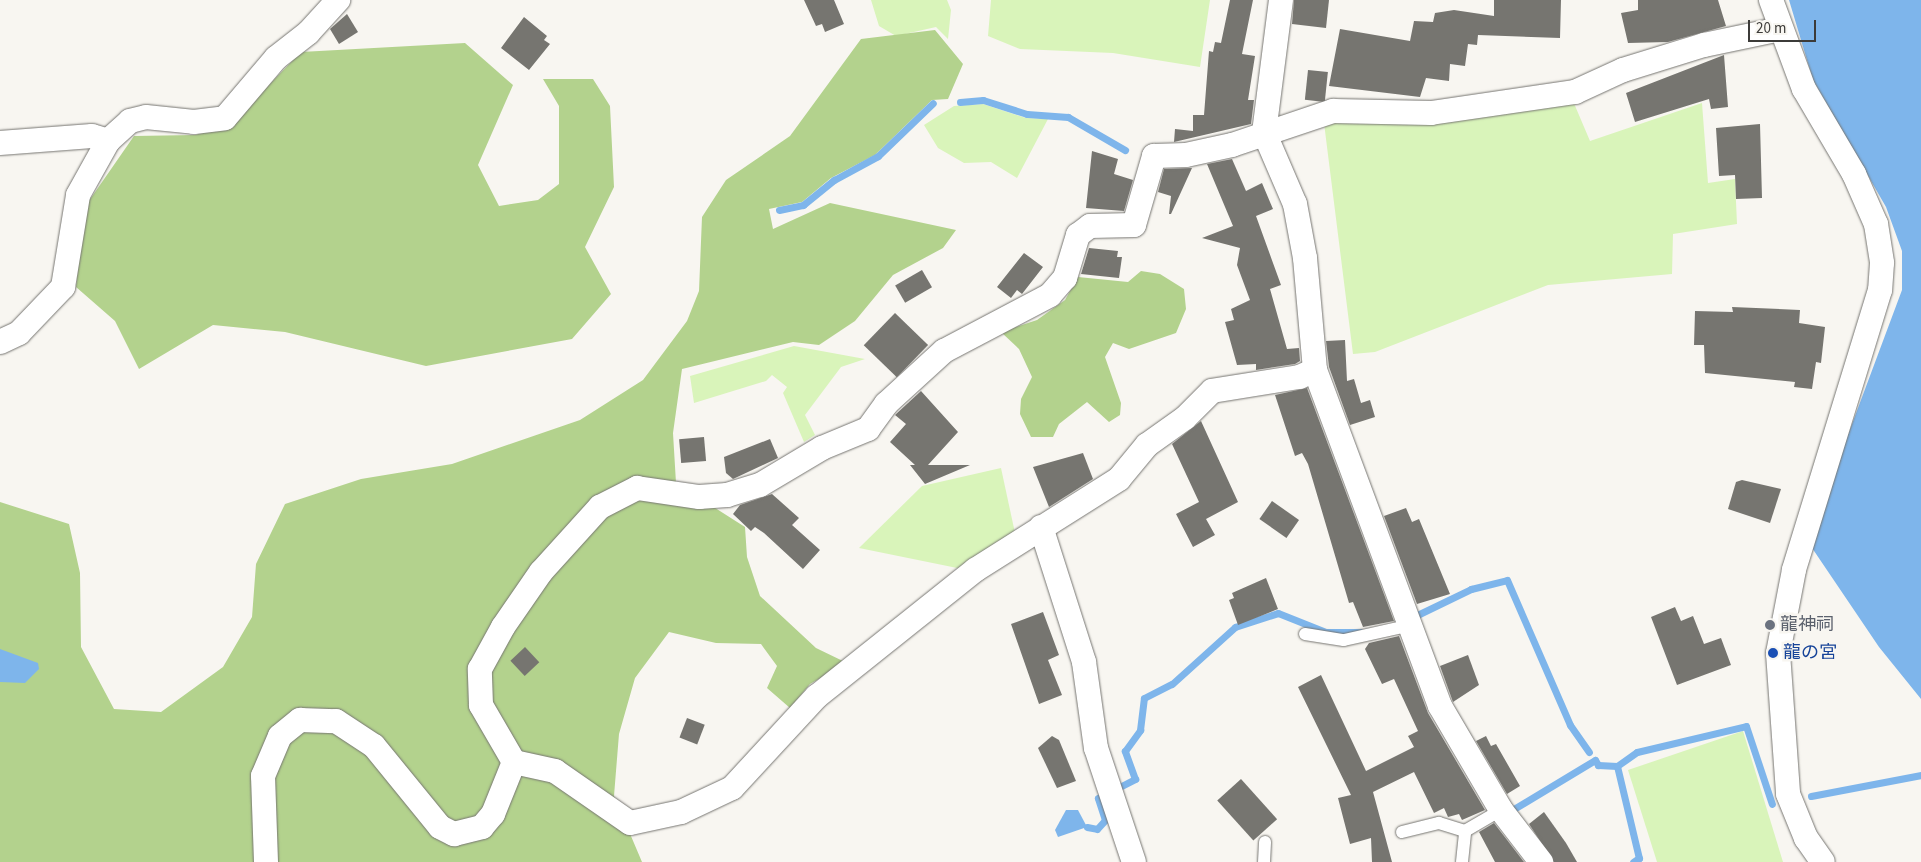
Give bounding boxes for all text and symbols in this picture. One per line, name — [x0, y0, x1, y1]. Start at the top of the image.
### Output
scale bar — [1751, 10, 1818, 42]
text: 20 m — [1756, 18, 1786, 39]
place label: 龍神祠 — [1780, 614, 1834, 636]
marker: 龍神祠 — [1764, 619, 1776, 631]
place label: 龍の宮 — [1783, 642, 1837, 664]
marker: 龍の宮 — [1767, 647, 1779, 659]

